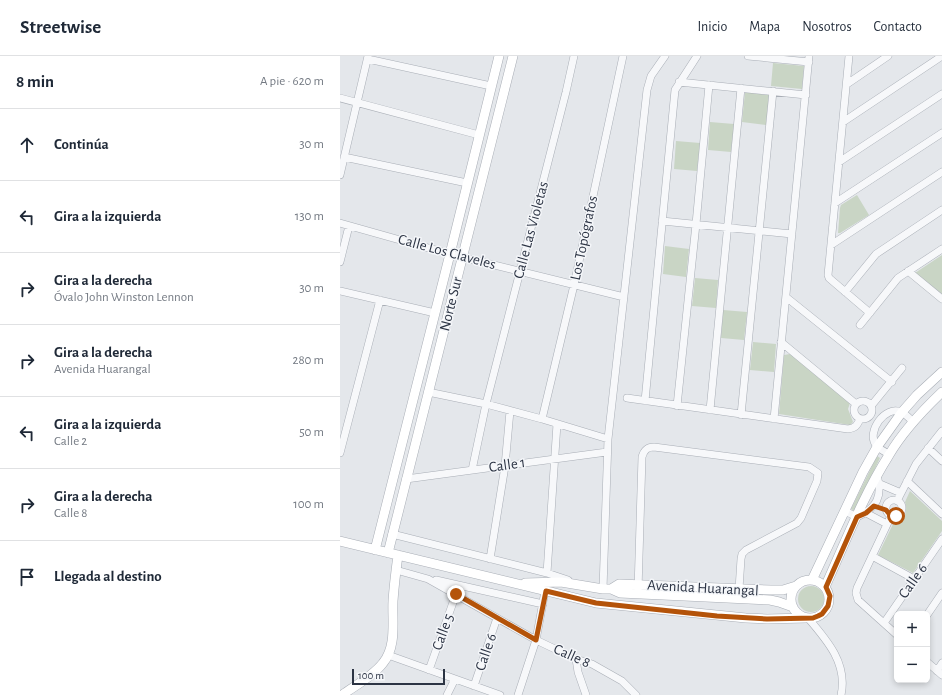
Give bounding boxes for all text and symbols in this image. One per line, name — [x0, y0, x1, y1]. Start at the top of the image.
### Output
text: Streetwise — [20, 18, 101, 37]
text: Inicio — [697, 20, 727, 34]
text: Mapa — [749, 20, 780, 34]
text: Nosotros — [802, 20, 852, 34]
text: Contacto — [874, 20, 922, 34]
text: 8 min — [16, 73, 54, 90]
text: A pie · 620 m — [260, 75, 324, 88]
icon: ahead — [16, 134, 38, 156]
text: Continúa — [54, 137, 109, 152]
text: 30 m — [299, 138, 324, 151]
street label: Calle Las Violetas — [511, 180, 551, 280]
street label: Los Topógrafos — [568, 194, 600, 282]
icon: left — [16, 206, 38, 228]
text: Gira a la izquierda — [54, 209, 161, 224]
text: 130 m — [295, 210, 324, 223]
street label: Calle Los Claveles — [397, 232, 497, 272]
text: Gira a la derecha — [54, 273, 153, 288]
street label: Norte Sur — [437, 275, 465, 333]
icon: right — [16, 278, 38, 300]
text: 30 m — [299, 282, 324, 295]
text: Óvalo John Winston Lennon — [54, 291, 194, 304]
text: Gira a la derecha — [54, 345, 153, 360]
icon: right — [16, 350, 38, 372]
text: 280 m — [293, 354, 324, 367]
text: Avenida Huarangal — [54, 363, 151, 376]
text: Gira a la izquierda — [54, 417, 161, 432]
icon: left — [16, 422, 38, 444]
text: 50 m — [299, 426, 324, 439]
text: Calle 2 — [54, 435, 87, 448]
street label: Calle 1 — [488, 455, 526, 475]
text: Gira a la derecha — [54, 489, 153, 504]
icon: right — [16, 494, 38, 516]
text: 100 m — [293, 498, 324, 511]
text: Calle 8 — [54, 507, 88, 520]
route start — [887, 507, 905, 525]
street label: Calle 6 — [896, 561, 930, 601]
icon: arrive — [16, 566, 38, 588]
text: Llegada al destino — [54, 569, 162, 584]
street label: Avenida Huarangal — [647, 578, 759, 598]
route end — [447, 585, 465, 603]
map controls — [894, 611, 930, 683]
button: + — [894, 611, 930, 647]
street label: Calle 5 — [429, 612, 457, 652]
street label: Calle 6 — [473, 631, 499, 673]
street label: Calle 8 — [551, 641, 593, 671]
button: − — [894, 647, 930, 683]
scale bar — [352, 667, 445, 686]
text: 100 m — [358, 670, 384, 681]

